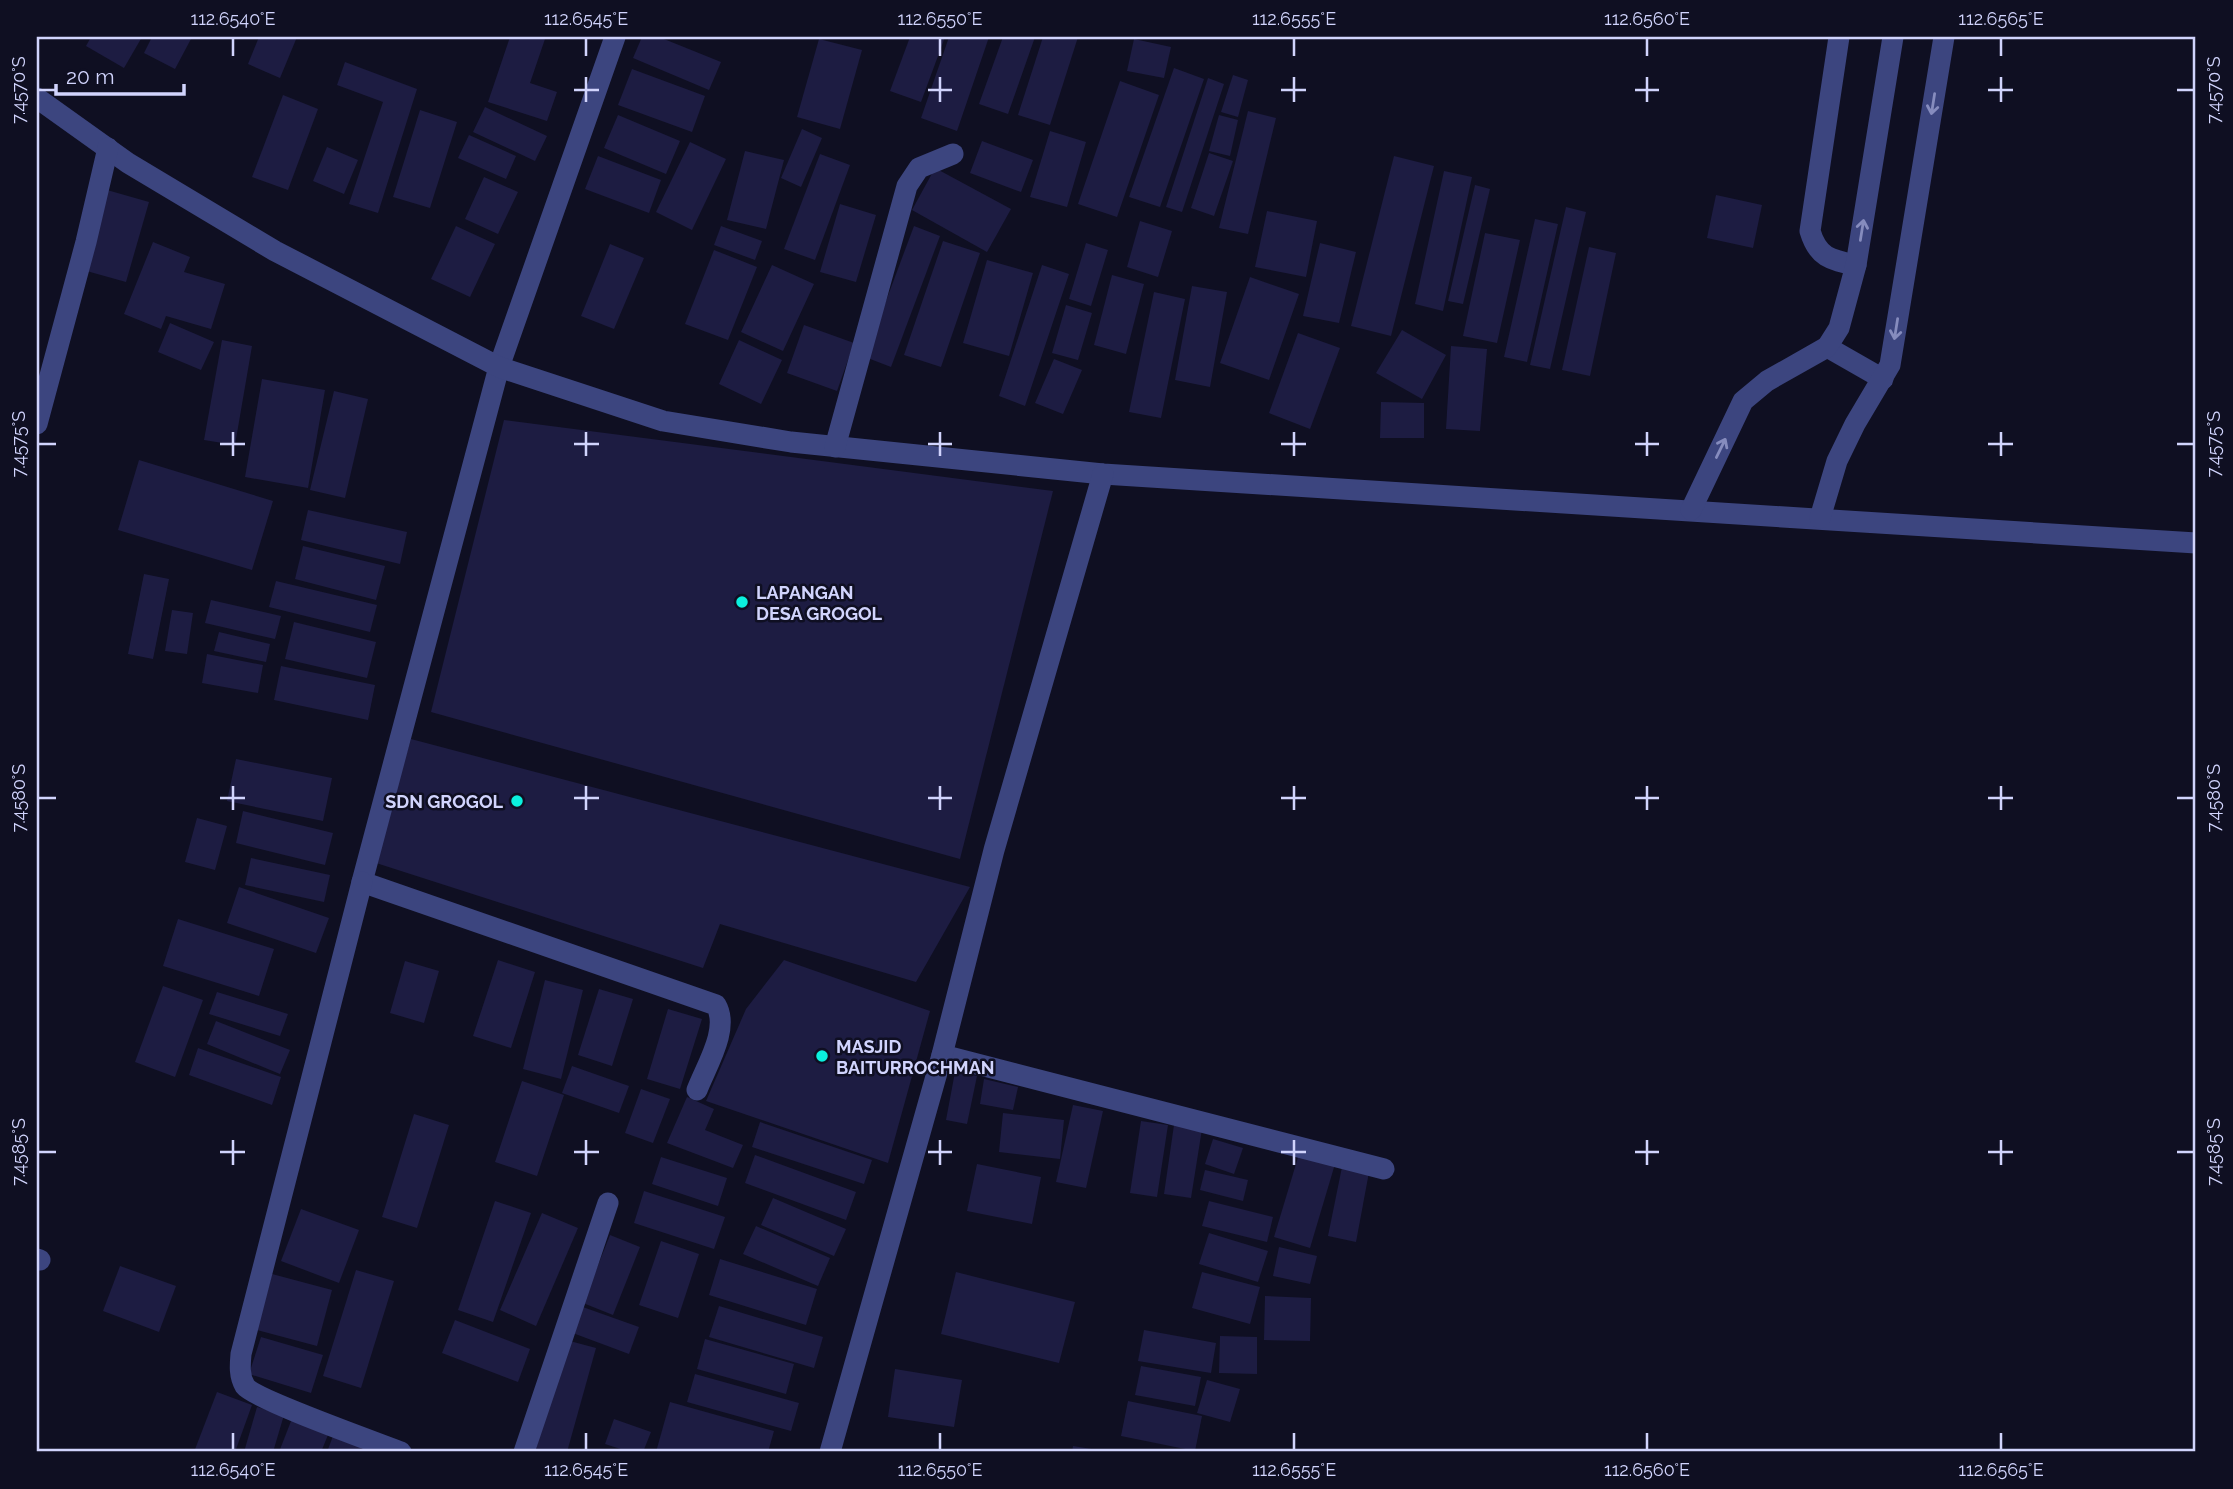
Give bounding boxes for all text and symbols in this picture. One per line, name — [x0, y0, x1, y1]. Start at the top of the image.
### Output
text: 112.6540°E — [190, 8, 276, 29]
text: 112.6545°E — [544, 8, 628, 29]
text: 112.6550°E — [897, 8, 983, 29]
text: 112.6555°E — [1252, 8, 1336, 29]
text: 112.6560°E — [1604, 8, 1690, 29]
text: 112.6565°E — [1958, 8, 2044, 29]
scale bar — [56, 52, 184, 96]
text: 7.4570°S — [8, 56, 29, 124]
text: 7.4570°S — [2203, 56, 2224, 124]
text: 20 m — [66, 64, 114, 89]
one-way arrow — [1926, 92, 1939, 115]
one-way arrow — [1856, 219, 1869, 242]
one-way arrow — [1889, 317, 1902, 339]
text: 7.4575°S — [8, 411, 29, 477]
text: 7.4575°S — [2203, 411, 2224, 477]
one-way arrow — [1714, 438, 1728, 459]
place label: LAPANGAN DESA GROGOL — [756, 582, 883, 624]
marker: LAPANGAN DESA GROGOL — [734, 594, 750, 610]
text: 7.4580°S — [8, 764, 29, 832]
text: 7.4580°S — [2203, 764, 2224, 832]
place label: SDN GROGOL — [385, 791, 503, 812]
marker: SDN GROGOL — [509, 793, 525, 809]
place label: MASJID BAITURROCHMAN — [836, 1036, 994, 1078]
marker: MASJID BAITURROCHMAN — [814, 1048, 830, 1064]
text: 7.4585°S — [8, 1118, 29, 1186]
text: 7.4585°S — [2203, 1118, 2224, 1186]
text: 112.6540°E — [190, 1459, 276, 1480]
text: 112.6545°E — [544, 1459, 628, 1480]
text: 112.6550°E — [897, 1459, 983, 1480]
text: 112.6555°E — [1252, 1459, 1336, 1480]
text: 112.6560°E — [1604, 1459, 1690, 1480]
text: 112.6565°E — [1958, 1459, 2044, 1480]

